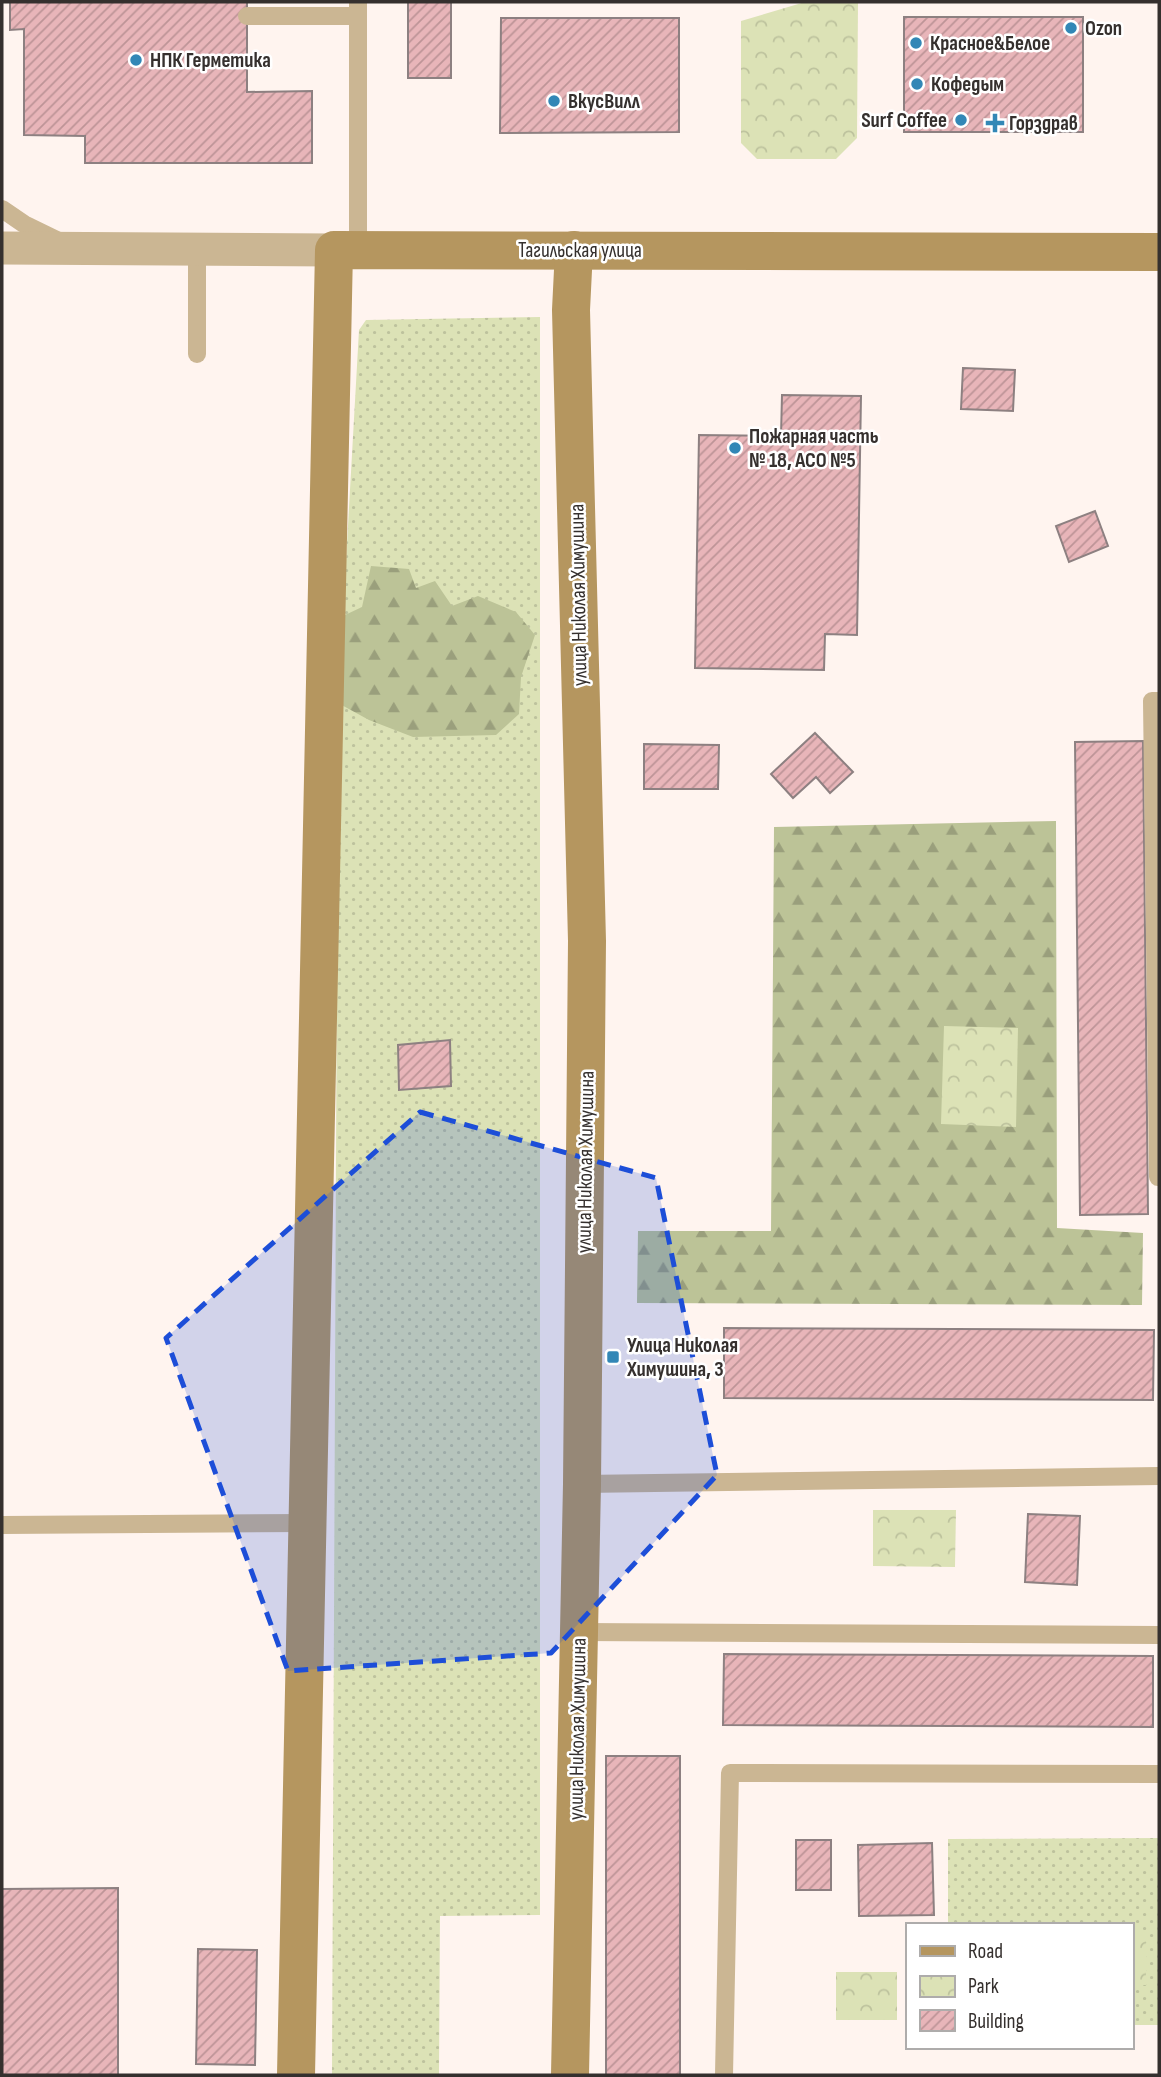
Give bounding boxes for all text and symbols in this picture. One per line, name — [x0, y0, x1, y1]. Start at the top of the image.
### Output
place label: Ozon — [1085, 16, 1122, 41]
marker: Ozon — [1063, 20, 1079, 36]
place label: Красное&Белое — [930, 31, 1050, 56]
marker: Красное&Белое — [908, 35, 924, 51]
place label: НПК Герметика — [150, 48, 271, 73]
marker: НПК Герметика — [128, 52, 144, 68]
place label: Кофедым — [931, 72, 1004, 97]
marker: Кофедым — [909, 76, 925, 92]
place label: ВкусВилл — [568, 89, 641, 114]
marker: ВкусВилл — [546, 93, 562, 109]
place label: Surf Coffee — [861, 108, 947, 133]
place label: Горздрав — [1009, 111, 1078, 136]
marker: Surf Coffee — [953, 112, 969, 128]
marker: Горздрав — [987, 115, 1003, 131]
street label: Тагильская улица — [518, 238, 642, 263]
place label: Пожарная часть № 18, АСО №5 — [749, 424, 879, 473]
marker: Пожарная часть № 18, АСО №5 — [727, 440, 743, 456]
street label: улица Николая Химушина — [564, 504, 593, 686]
street label: улица Николая Химушина — [571, 1071, 600, 1253]
place label: Улица Николая Химушина, 3 — [626, 1333, 738, 1382]
marker: Улица Николая Химушина, 3 — [605, 1349, 621, 1365]
street label: улица Николая Химушина — [563, 1638, 592, 1820]
legend — [906, 1923, 1133, 2049]
text: Road — [968, 1939, 1003, 1964]
text: Park — [968, 1974, 999, 1999]
text: Building — [968, 2009, 1024, 2034]

